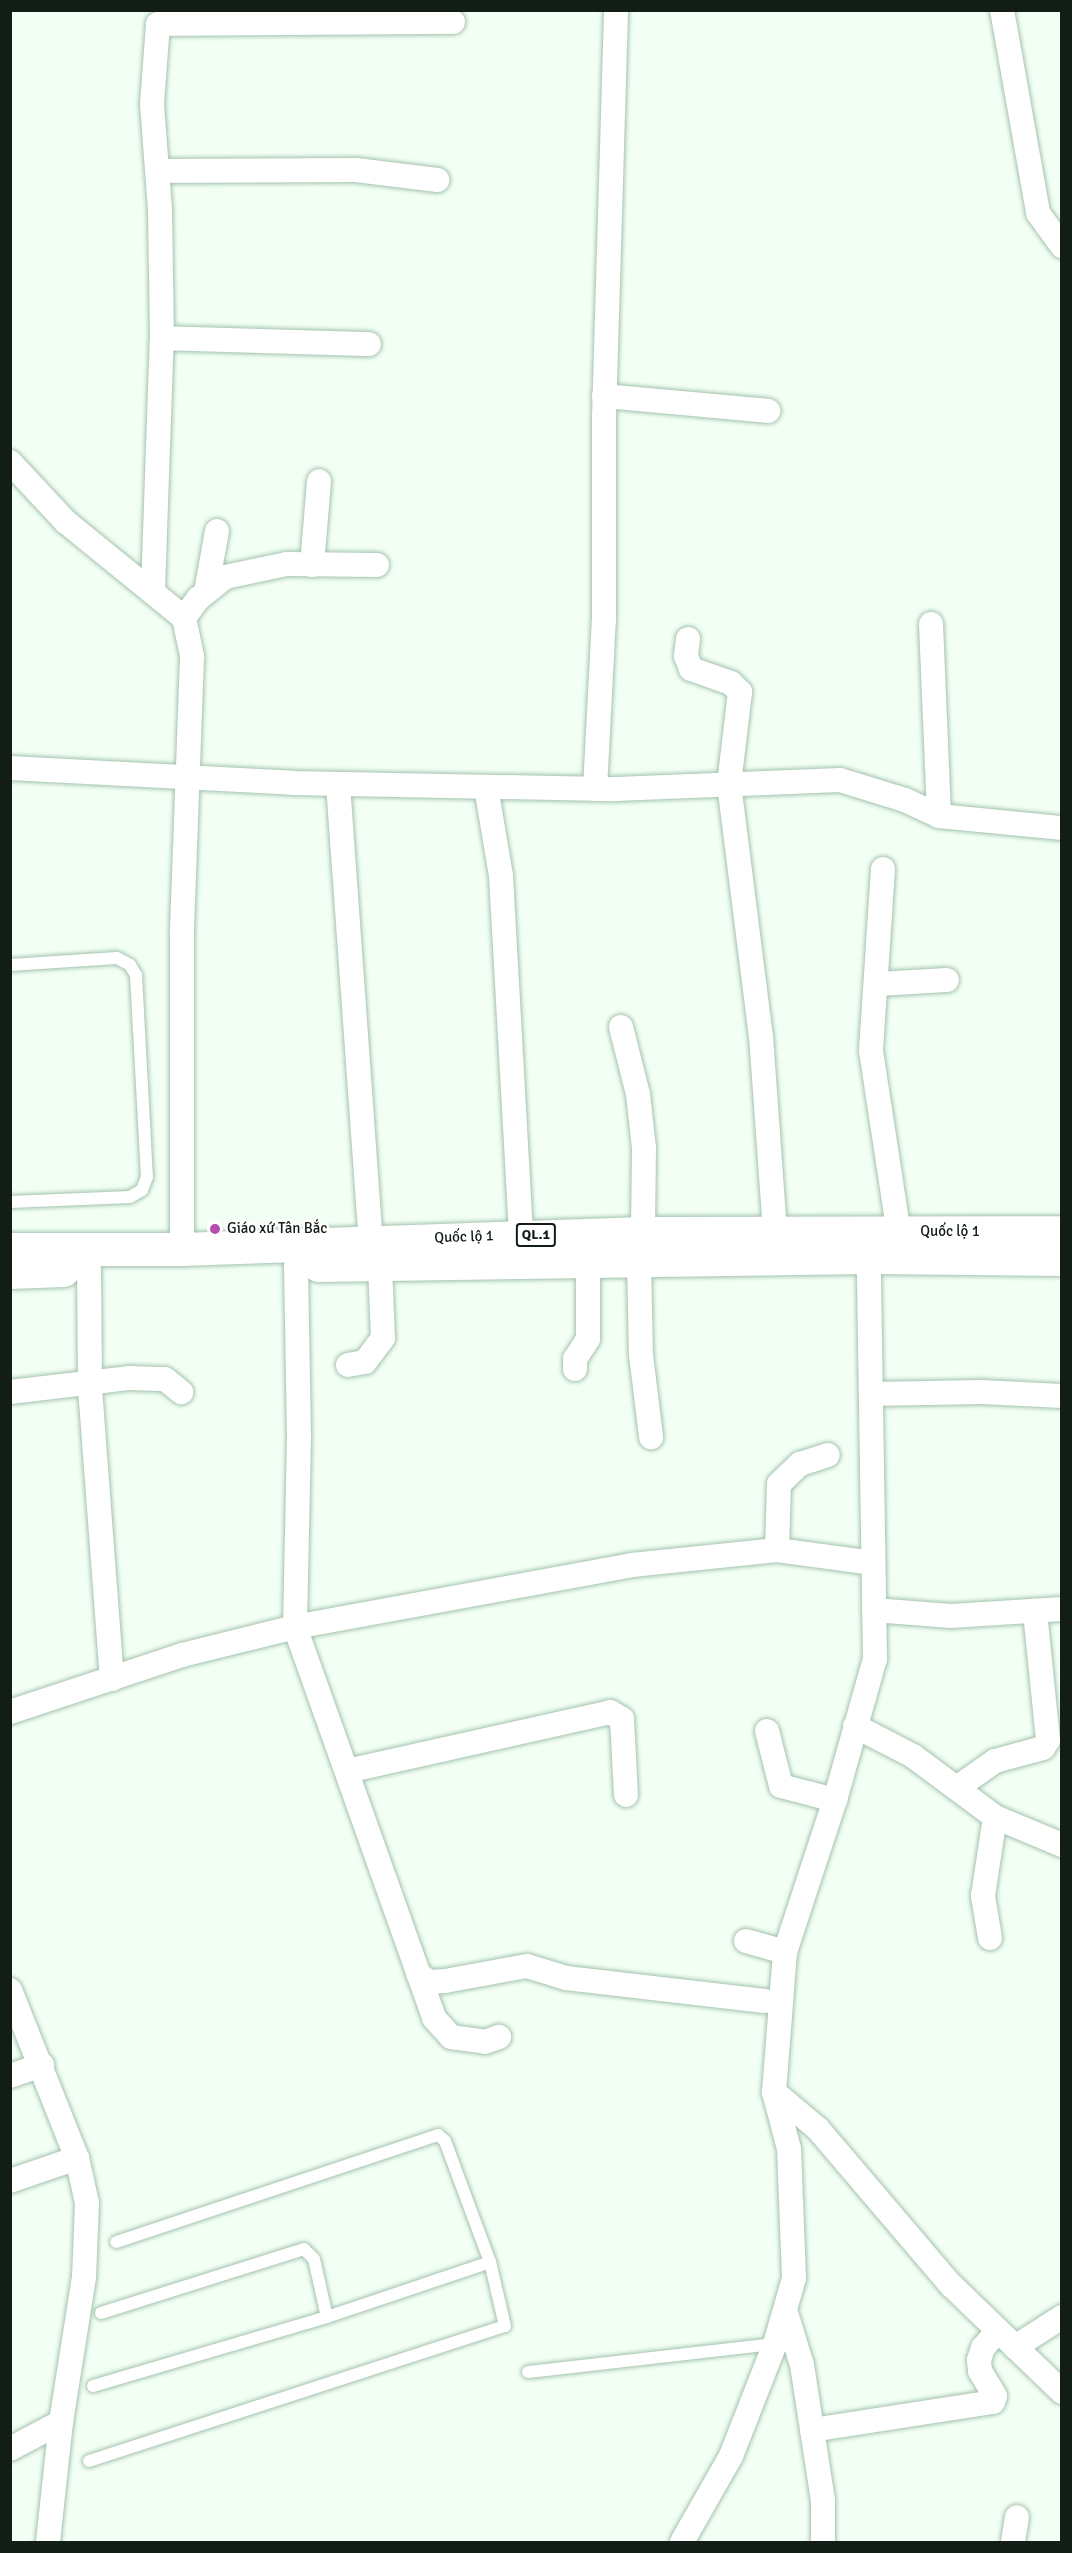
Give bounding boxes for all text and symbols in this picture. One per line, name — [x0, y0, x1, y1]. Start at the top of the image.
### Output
place label: Giáo xứ Tân Bắc — [227, 1220, 327, 1238]
marker: Giáo xứ Tân Bắc — [208, 1222, 222, 1236]
street label: Quốc lộ 1 — [920, 1223, 980, 1241]
road number: QL.1 — [515, 1224, 557, 1246]
street label: Quốc lộ 1 — [434, 1227, 494, 1247]

